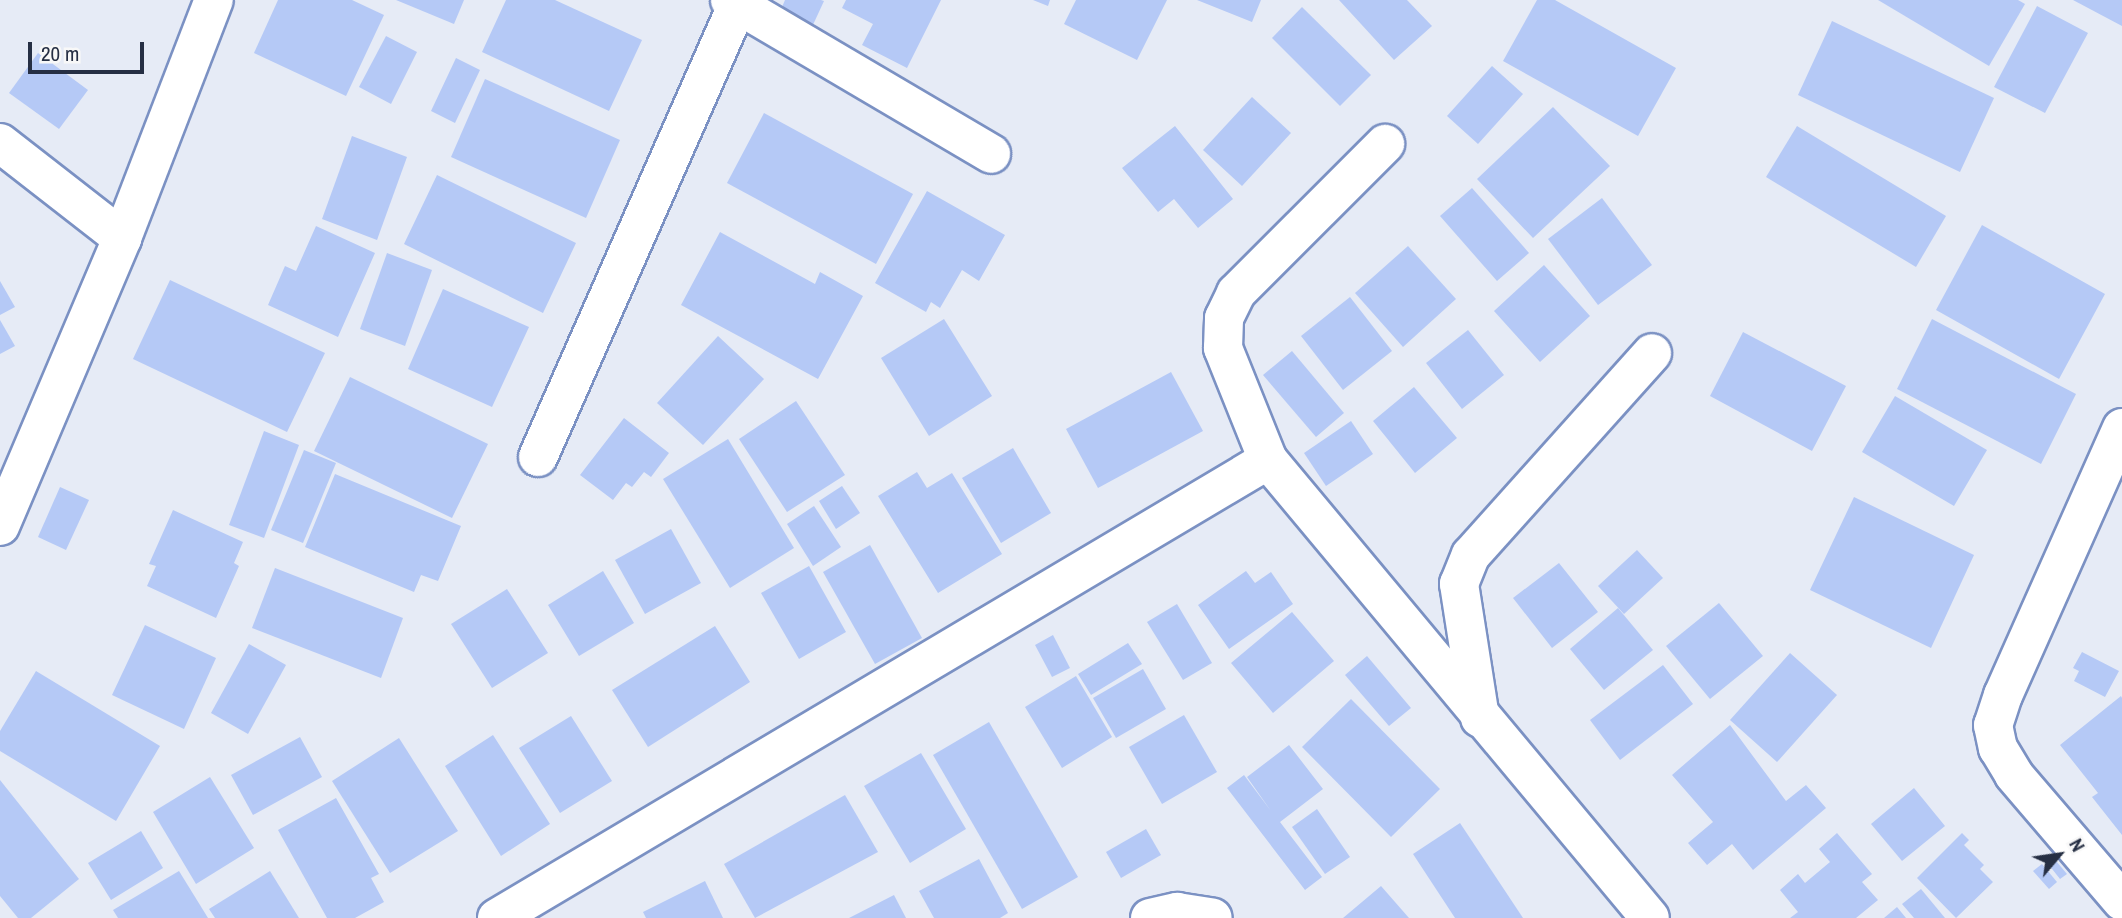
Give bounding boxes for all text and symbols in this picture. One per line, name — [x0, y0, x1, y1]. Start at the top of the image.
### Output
scale bar — [32, 28, 147, 72]
text: 20 m — [41, 39, 79, 68]
north arrow — [2024, 820, 2094, 890]
text: N — [2063, 834, 2091, 856]

